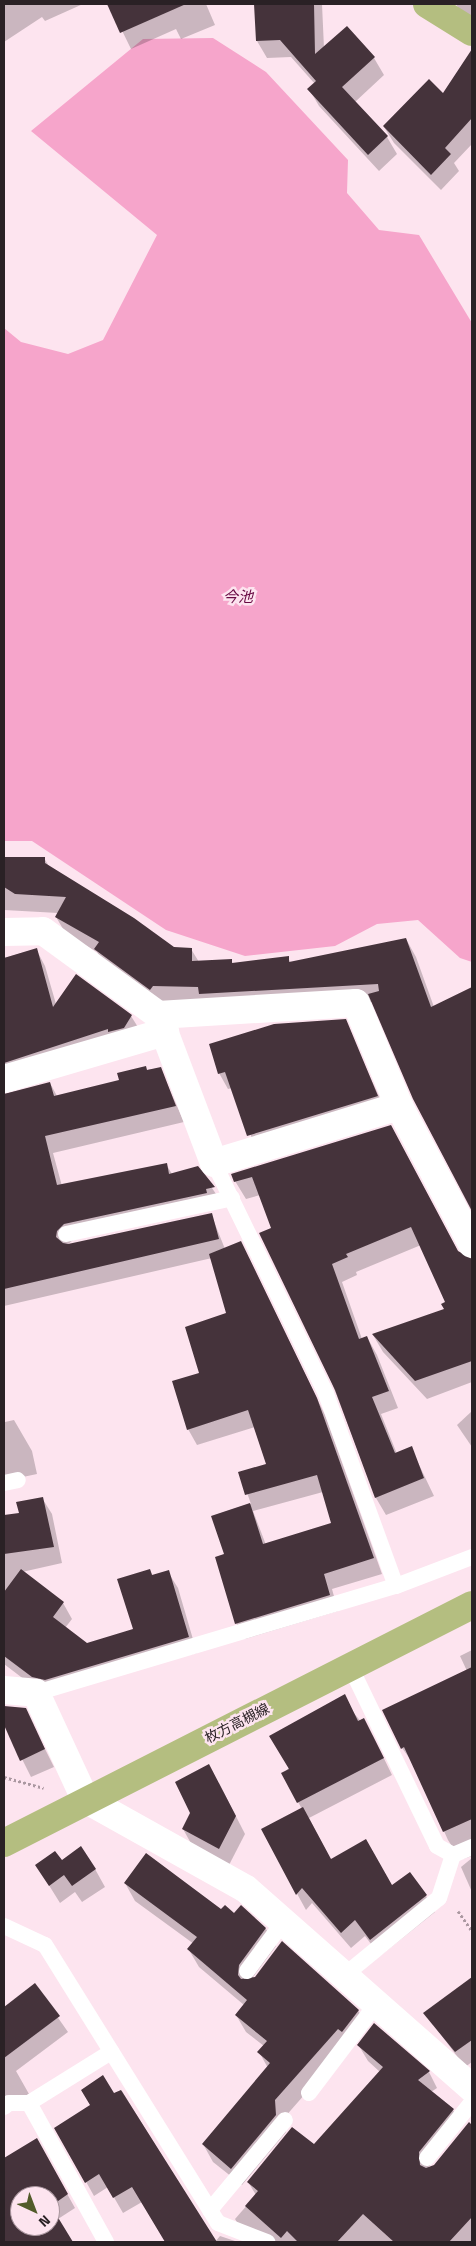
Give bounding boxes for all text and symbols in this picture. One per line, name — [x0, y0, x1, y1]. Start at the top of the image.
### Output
water label: 今池 — [223, 588, 253, 606]
street label: 枚方高槻線 — [202, 1700, 272, 1746]
north arrow — [10, 2186, 60, 2236]
text: N — [34, 2211, 56, 2233]

